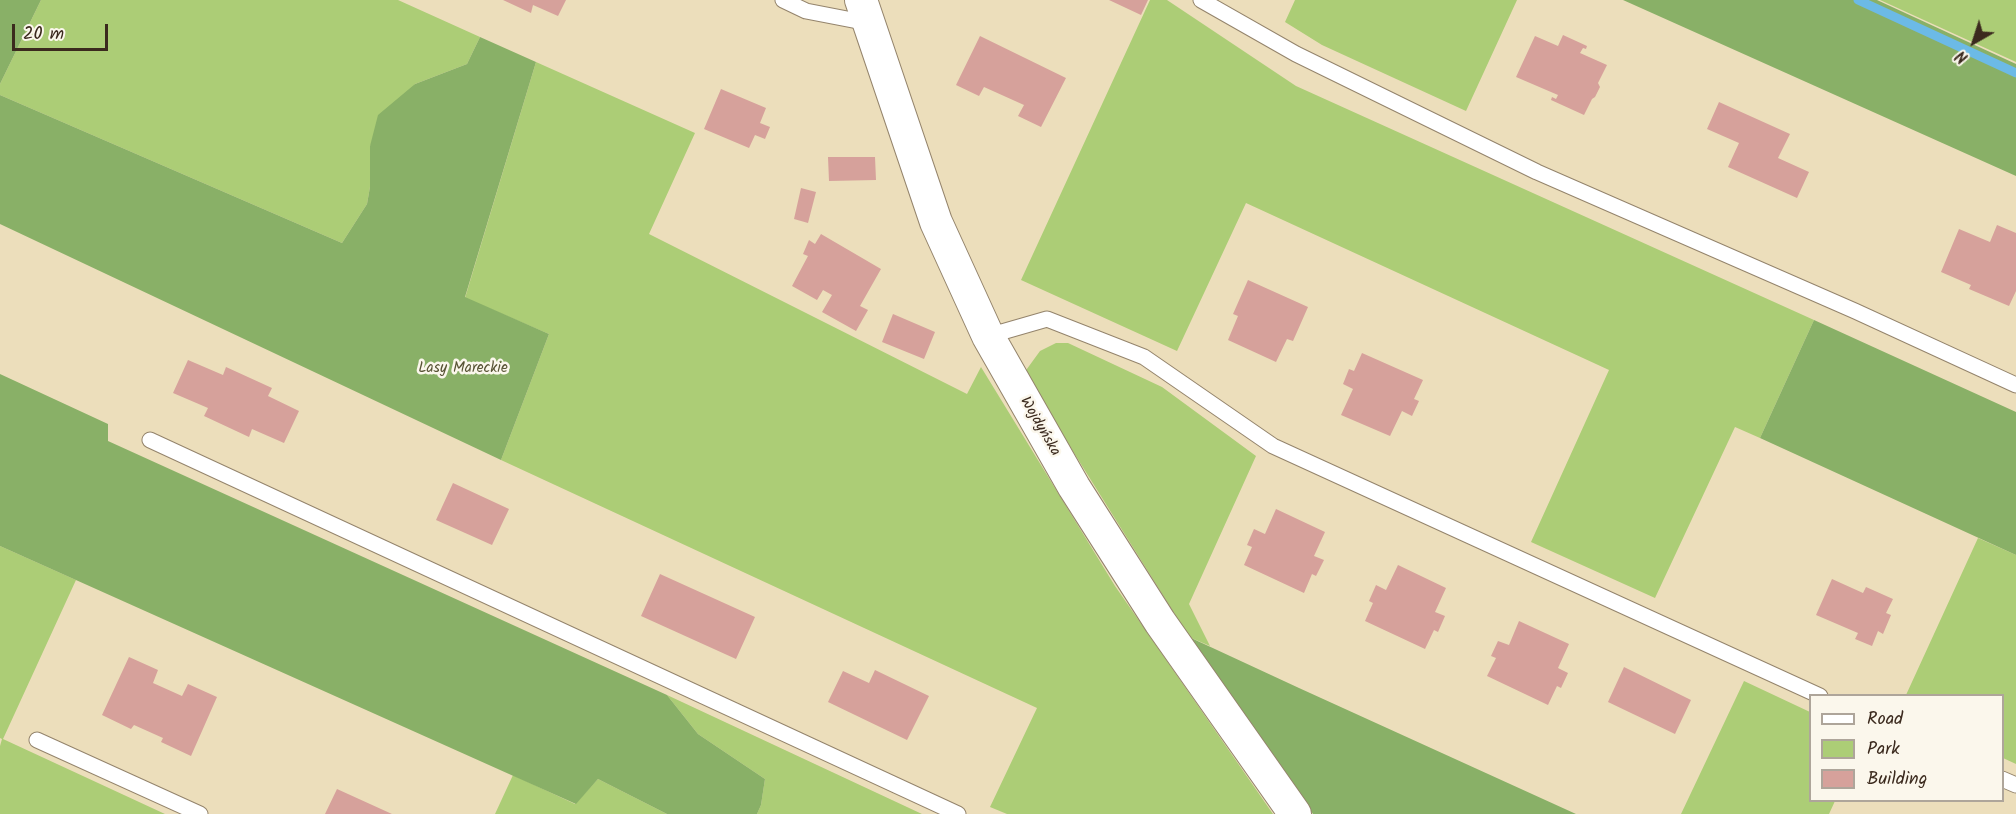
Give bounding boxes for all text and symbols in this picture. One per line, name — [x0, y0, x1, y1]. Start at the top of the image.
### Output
scale bar — [15, 12, 111, 50]
north arrow — [1944, 12, 2004, 72]
text: 20 m — [23, 20, 64, 49]
text: N — [1951, 43, 1974, 69]
park label: Lasy Mareckie — [418, 360, 508, 378]
street label: Wojdyńska — [1015, 394, 1063, 460]
legend — [1809, 694, 2004, 802]
text: Road — [1867, 705, 1903, 734]
text: Park — [1867, 735, 1900, 764]
text: Building — [1867, 765, 1927, 794]

